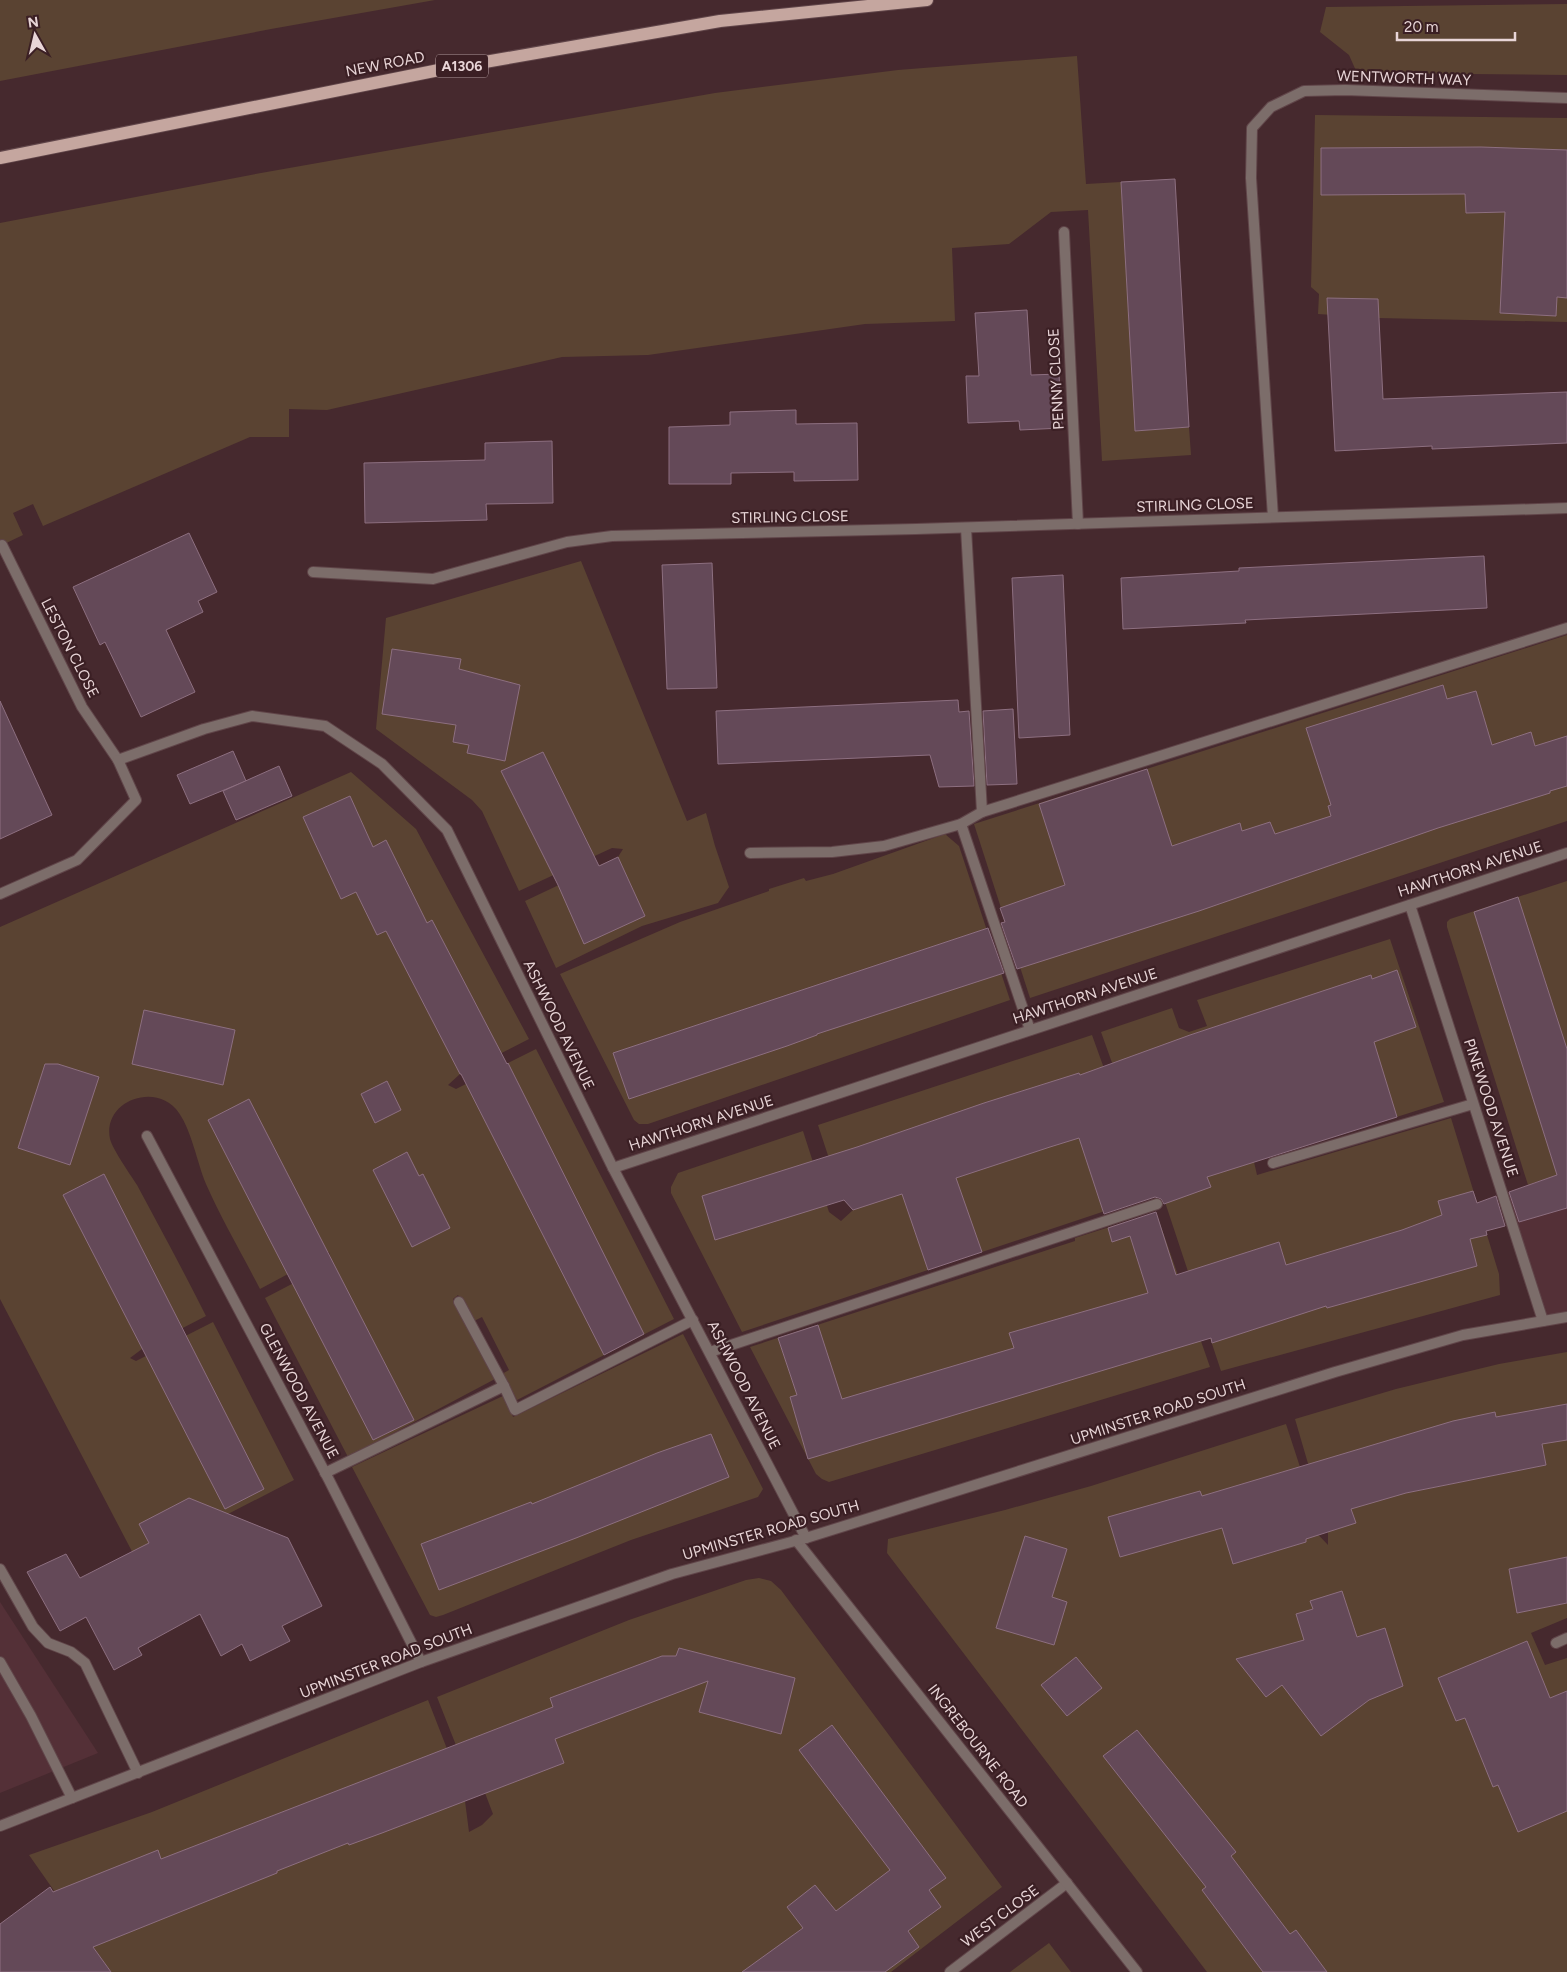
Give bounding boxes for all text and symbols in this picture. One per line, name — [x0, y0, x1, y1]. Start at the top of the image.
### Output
north arrow — [10, 10, 60, 60]
scale bar — [1397, 10, 1514, 42]
text: N — [27, 13, 40, 32]
text: 20 m — [1404, 18, 1438, 36]
street label: NEW ROAD — [344, 48, 426, 80]
road number: A1306 — [436, 54, 488, 78]
street label: WENTWORTH WAY — [1336, 67, 1472, 89]
street label: PENNY CLOSE — [1044, 328, 1068, 430]
street label: STIRLING CLOSE — [1136, 494, 1254, 516]
street label: STIRLING CLOSE — [731, 507, 849, 527]
street label: LESTON CLOSE — [37, 595, 103, 701]
street label: HAWTHORN AVENUE — [1395, 837, 1545, 901]
street label: ASHWOOD AVENUE — [520, 957, 598, 1093]
street label: HAWTHORN AVENUE — [1010, 964, 1160, 1028]
street label: PINEWOOD AVENUE — [1460, 1036, 1522, 1180]
street label: HAWTHORN AVENUE — [626, 1091, 776, 1155]
street label: ASHWOOD AVENUE — [704, 1318, 784, 1452]
street label: GLENWOOD AVENUE — [256, 1320, 342, 1462]
street label: UPMINSTER ROAD SOUTH — [1068, 1375, 1248, 1449]
street label: UPMINSTER ROAD SOUTH — [680, 1496, 862, 1564]
street label: UPMINSTER ROAD SOUTH — [297, 1620, 475, 1702]
street label: INGREBOURNE ROAD — [924, 1681, 1032, 1811]
street label: WEST CLOSE — [958, 1881, 1042, 1951]

